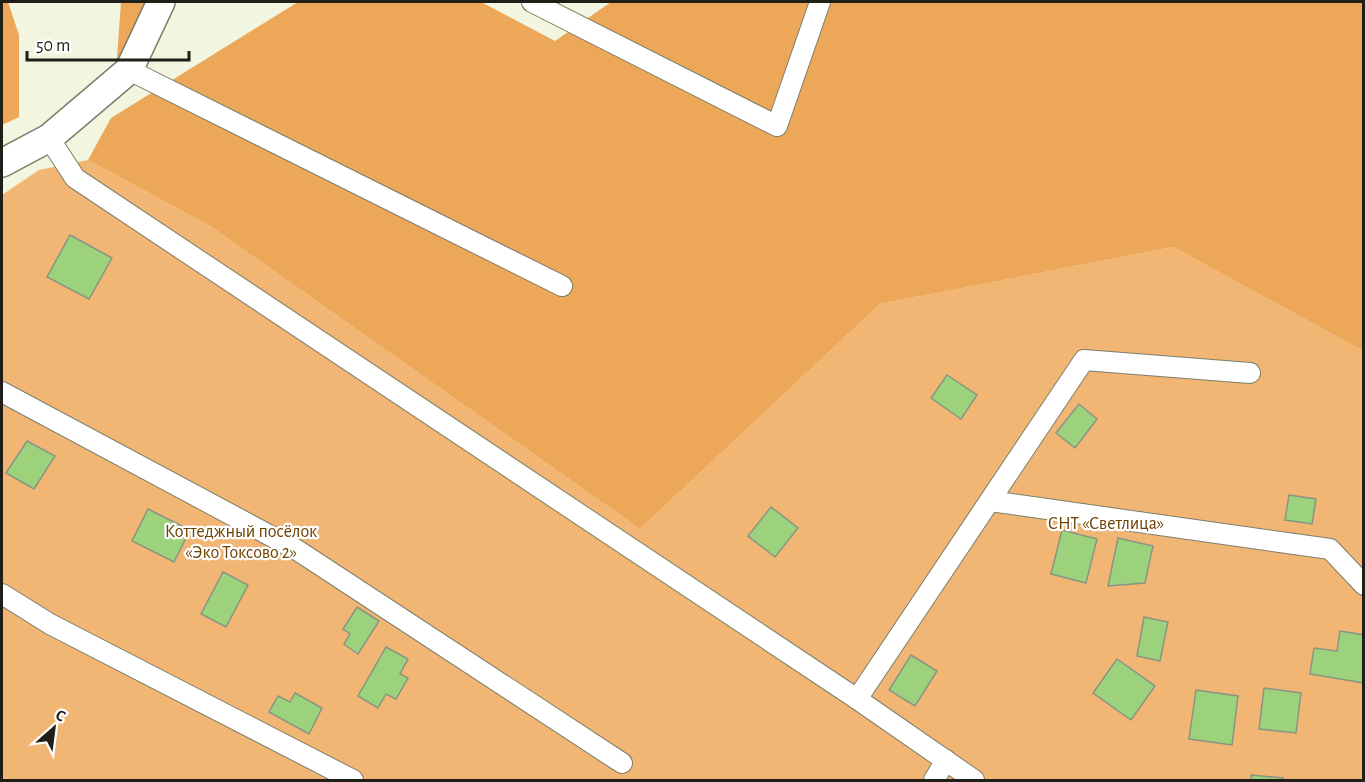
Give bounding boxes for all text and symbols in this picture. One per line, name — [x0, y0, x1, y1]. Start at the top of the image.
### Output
scale bar — [27, 24, 189, 62]
text: 50 m — [36, 37, 70, 55]
park label: СНТ «Светлица» — [1048, 515, 1164, 533]
park label: Коттеджный посёлок «Эко Токсово 2» — [165, 523, 318, 562]
north arrow — [24, 698, 84, 758]
text: С — [53, 706, 68, 725]

